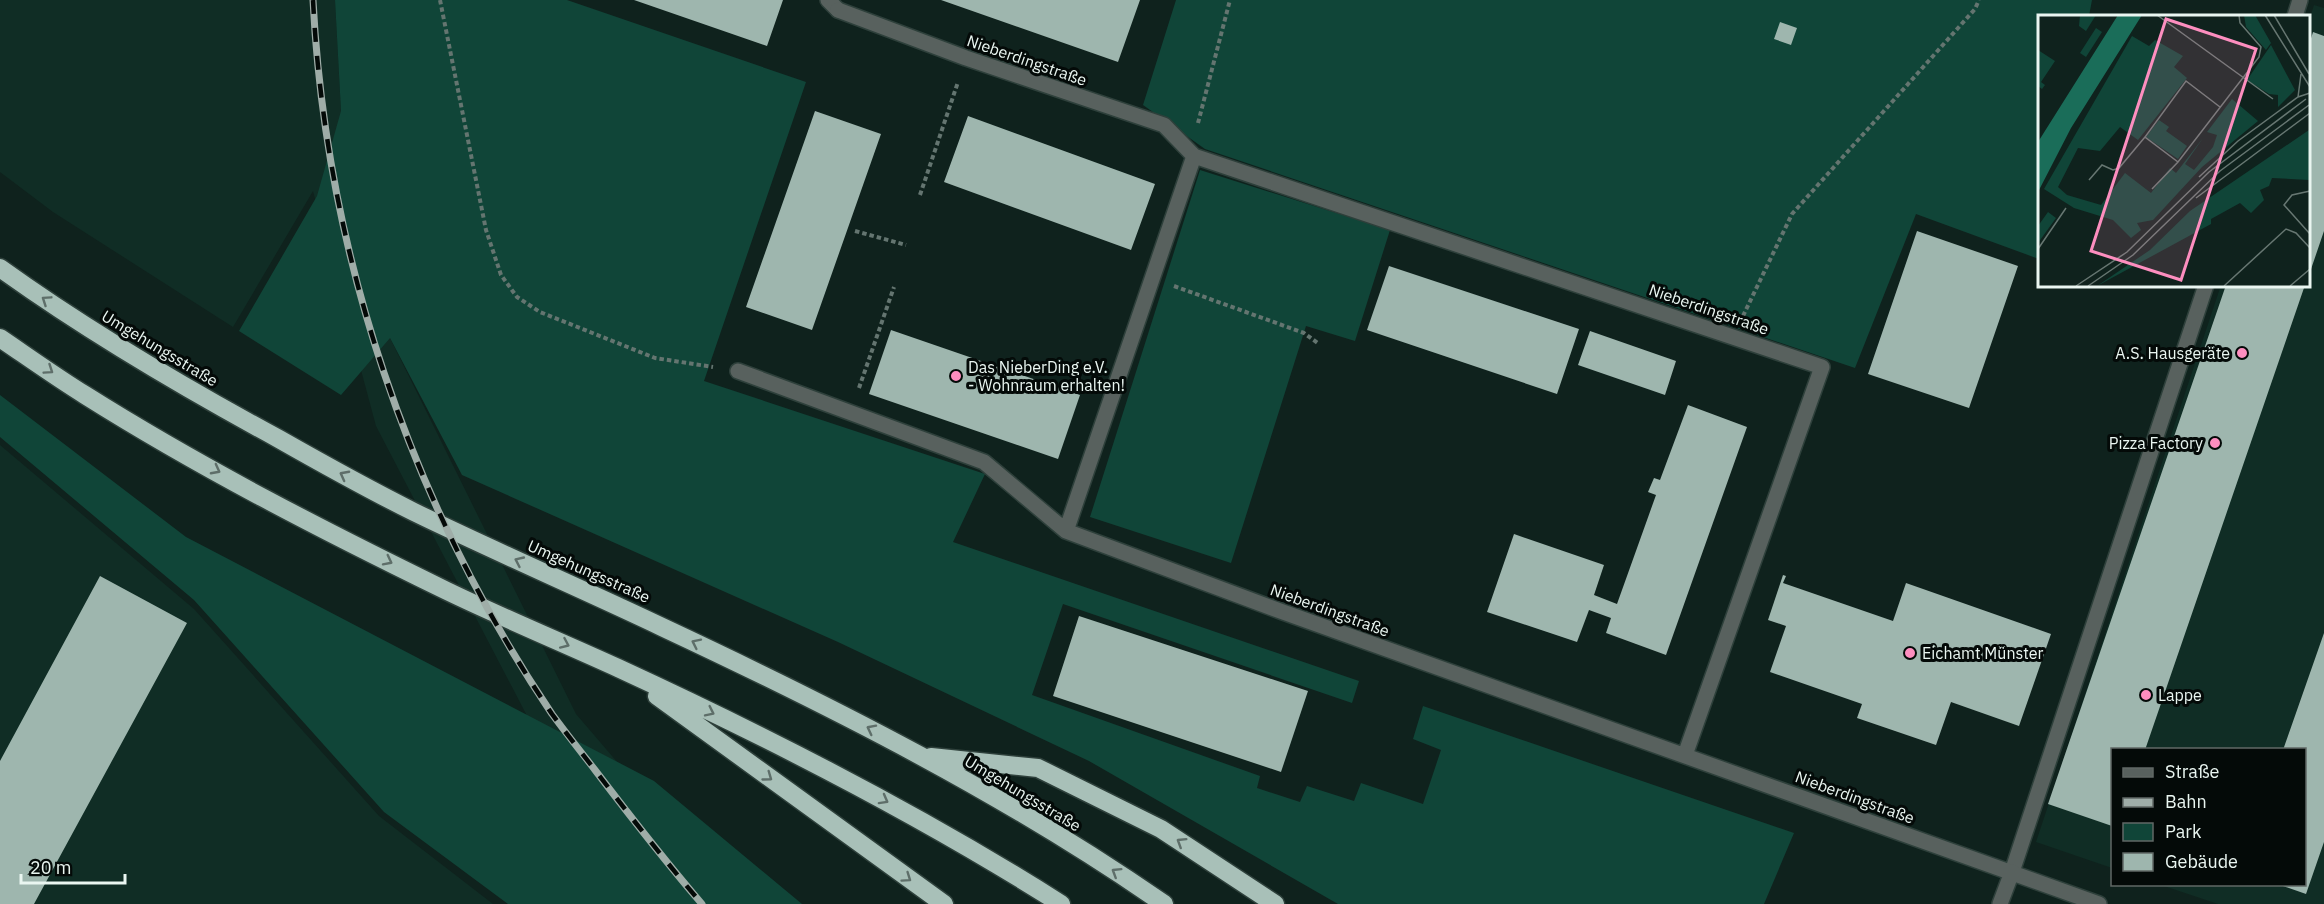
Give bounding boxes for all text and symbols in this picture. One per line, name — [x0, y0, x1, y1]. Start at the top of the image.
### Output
inset map — [2038, 15, 2309, 286]
street label: Nieberdingstraße — [964, 30, 1090, 90]
street label: Nieberdingstraße — [1646, 279, 1772, 339]
one-way arrow — [41, 296, 52, 307]
street label: Umgehungsstraße — [98, 305, 222, 391]
place label: A.S. Hausgeräte — [2115, 343, 2230, 363]
marker: A.S. Hausgeräte — [2235, 346, 2249, 360]
place label: Das NieberDing e.V. - Wohnraum erhalten! — [968, 357, 1125, 395]
one-way arrow — [42, 363, 53, 374]
marker: Das NieberDing e.V. - Wohnraum erhalten! — [949, 369, 963, 383]
place label: Pizza Factory — [2109, 433, 2203, 453]
marker: Pizza Factory — [2208, 436, 2222, 450]
one-way arrow — [210, 463, 220, 474]
one-way arrow — [340, 471, 350, 482]
street label: Umgehungsstraße — [525, 535, 654, 607]
one-way arrow — [382, 554, 393, 565]
one-way arrow — [514, 557, 525, 569]
street label: Nieberdingstraße — [1268, 579, 1393, 641]
one-way arrow — [558, 637, 569, 649]
one-way arrow — [691, 638, 702, 650]
place label: Eichamt Münster — [1922, 643, 2044, 663]
marker: Eichamt Münster — [1903, 646, 1917, 660]
place label: Lappe — [2158, 685, 2202, 705]
marker: Lappe — [2139, 688, 2153, 702]
one-way arrow — [703, 705, 714, 716]
one-way arrow — [866, 725, 877, 736]
legend — [2111, 748, 2306, 886]
street label: Umgehungsstraße — [961, 750, 1085, 836]
text: Straße — [2165, 760, 2219, 783]
street label: Nieberdingstraße — [1793, 766, 1918, 828]
one-way arrow — [762, 770, 773, 781]
text: Bahn — [2165, 790, 2207, 813]
one-way arrow — [878, 793, 888, 804]
text: Park — [2165, 820, 2202, 843]
one-way arrow — [1177, 838, 1188, 849]
scale bar — [21, 847, 124, 885]
text: Gebäude — [2165, 850, 2238, 873]
text: 20 m — [30, 856, 72, 879]
one-way arrow — [1111, 868, 1122, 879]
one-way arrow — [901, 871, 912, 882]

